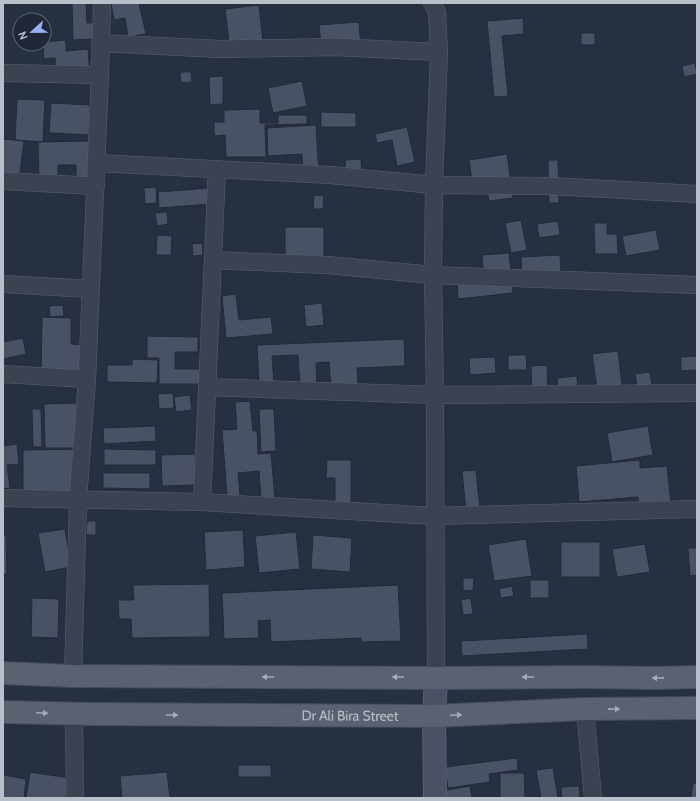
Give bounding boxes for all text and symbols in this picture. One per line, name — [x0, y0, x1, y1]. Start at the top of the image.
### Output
north arrow — [12, 12, 52, 52]
text: N — [15, 30, 31, 42]
one-way arrow — [261, 674, 274, 680]
one-way arrow — [391, 674, 404, 680]
one-way arrow — [521, 674, 534, 680]
one-way arrow — [651, 675, 664, 681]
street label: Dr Ali Bira Street — [301, 706, 399, 725]
one-way arrow — [608, 706, 621, 712]
one-way arrow — [36, 710, 49, 716]
one-way arrow — [166, 712, 179, 718]
one-way arrow — [450, 712, 463, 718]

